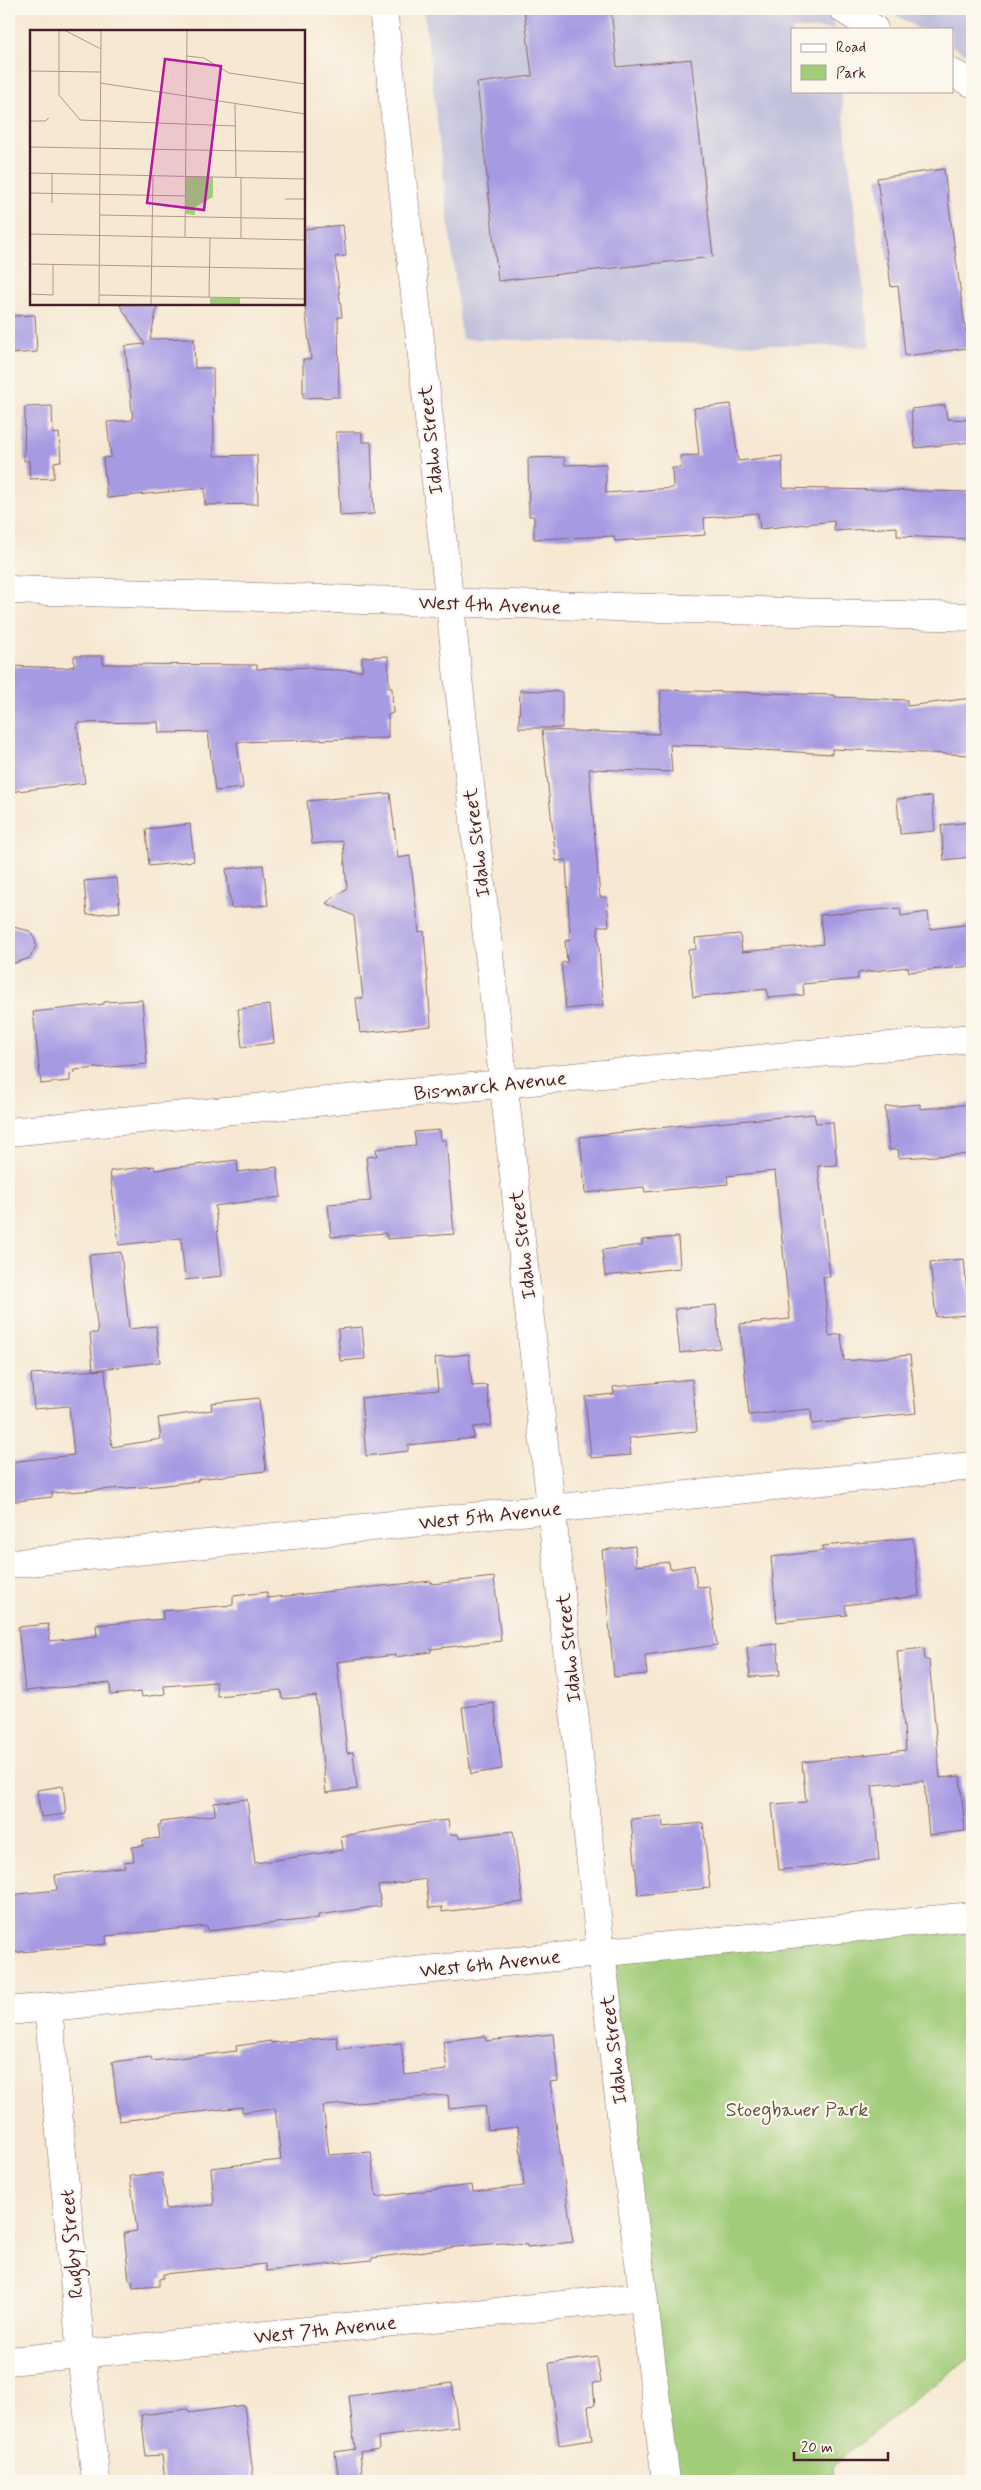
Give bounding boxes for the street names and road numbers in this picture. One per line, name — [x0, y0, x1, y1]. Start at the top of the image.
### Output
street label: Idaho Street — [412, 384, 451, 496]
street label: West 4th Avenue — [418, 590, 562, 621]
street label: Idaho Street — [457, 786, 498, 899]
street label: Bismarck Avenue — [413, 1065, 568, 1108]
street label: Idaho Street — [503, 1188, 544, 1301]
street label: West 5th Avenue — [417, 1496, 563, 1537]
street label: Idaho Street — [550, 1592, 589, 1704]
street label: West 6th Avenue — [418, 1944, 562, 1985]
street label: Idaho Street — [594, 1993, 635, 2106]
street label: Rugby Street — [54, 2188, 93, 2300]
street label: West 7th Avenue — [252, 2310, 398, 2351]

